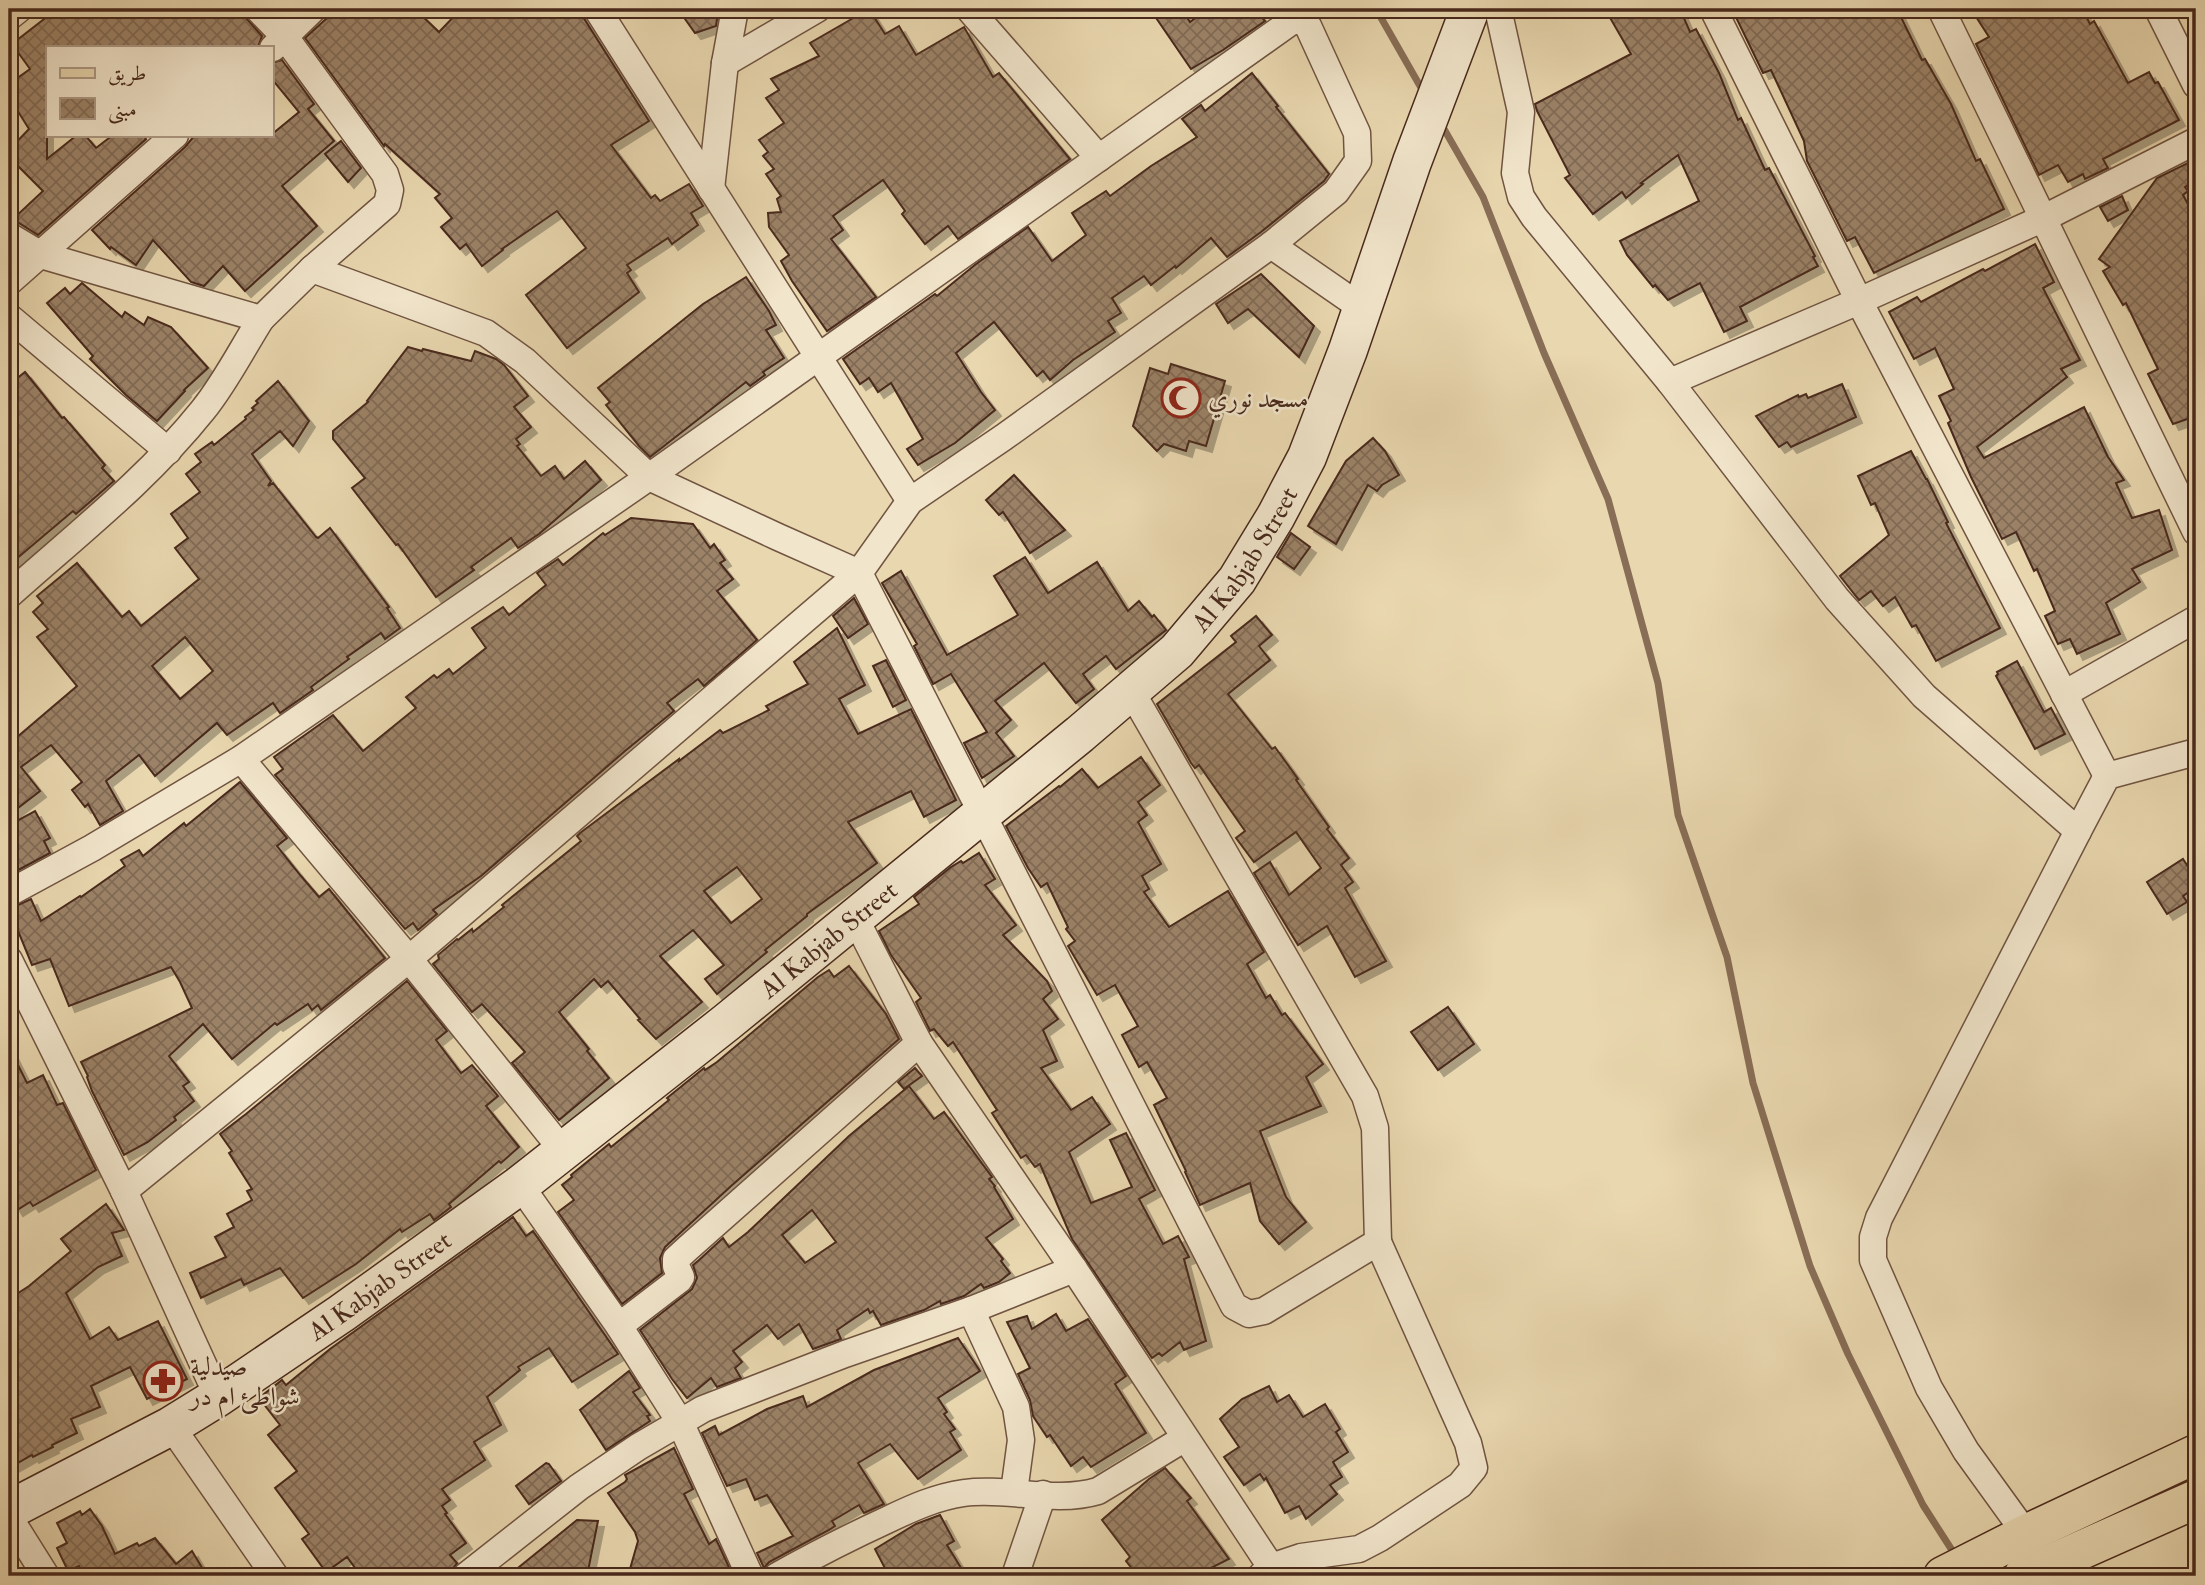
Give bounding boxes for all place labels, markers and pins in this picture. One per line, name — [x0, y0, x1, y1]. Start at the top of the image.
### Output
mosque icon: مسجد نوري — [1160, 377, 1202, 419]
place label: مسجد نوري — [1208, 383, 1309, 419]
place label: صيدلية شواطئ ام در — [187, 1351, 300, 1419]
pharmacy icon: صيدلية شواطئ ام در — [142, 1360, 184, 1402]

